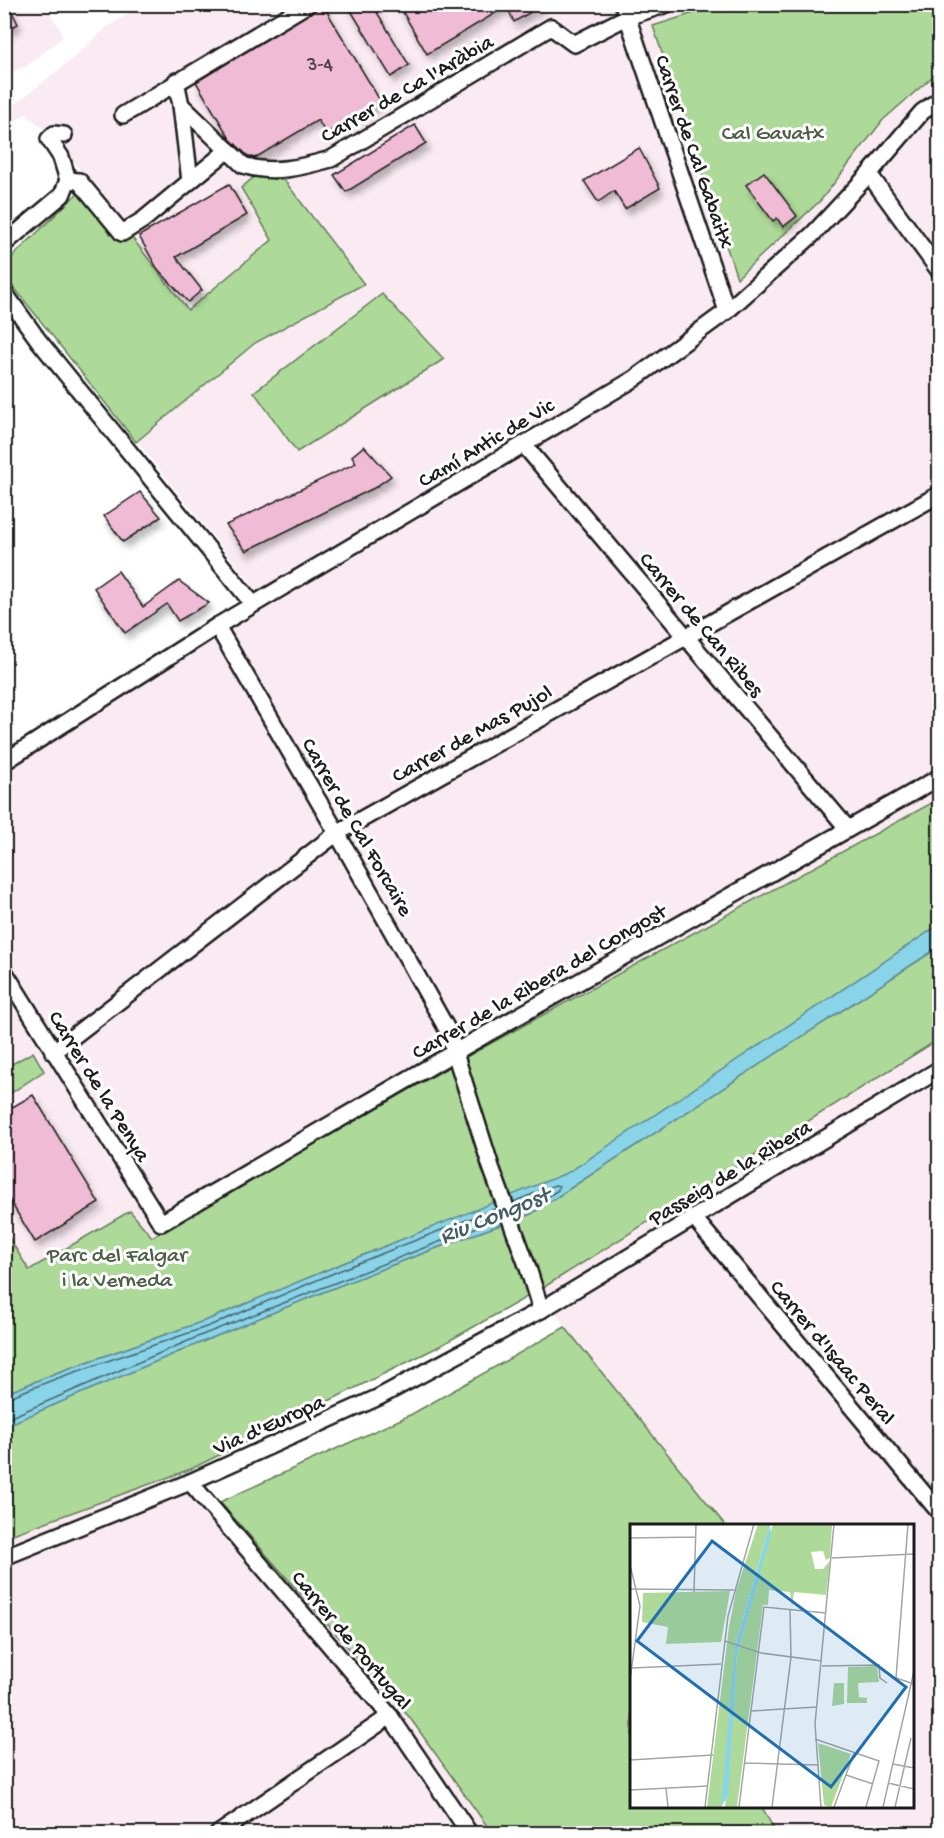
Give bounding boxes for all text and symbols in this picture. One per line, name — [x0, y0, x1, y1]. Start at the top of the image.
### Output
street label: Carrer de Ca l'Aràbia — [317, 30, 500, 150]
street label: Carrer de Cal Gabaitx — [647, 52, 738, 253]
house number: 3-4 — [306, 55, 334, 78]
park label: Cal Gavatx — [722, 122, 825, 148]
street label: Camí Antic de Vic — [415, 393, 561, 495]
street label: Carrer de Can Ribes — [632, 548, 769, 704]
street label: Carrer de Mas Pujol — [388, 681, 558, 790]
street label: Carrer de Cal Forcaire — [294, 734, 418, 922]
street label: Carrer de la Ribera del Congost — [408, 899, 674, 1067]
street label: Carrer de la Penya — [41, 1007, 155, 1168]
street label: Passeig de la Ribera — [644, 1115, 818, 1234]
water label: Riu Congost — [436, 1180, 559, 1252]
park label: Parc del Falgar i la Verneda — [46, 1244, 189, 1295]
street label: Carrer d'Isaac Peral — [763, 1276, 899, 1432]
street label: Via d'Europa — [209, 1390, 330, 1463]
inset map — [630, 1524, 914, 1808]
street label: Carrer de Portugal — [284, 1567, 416, 1717]

